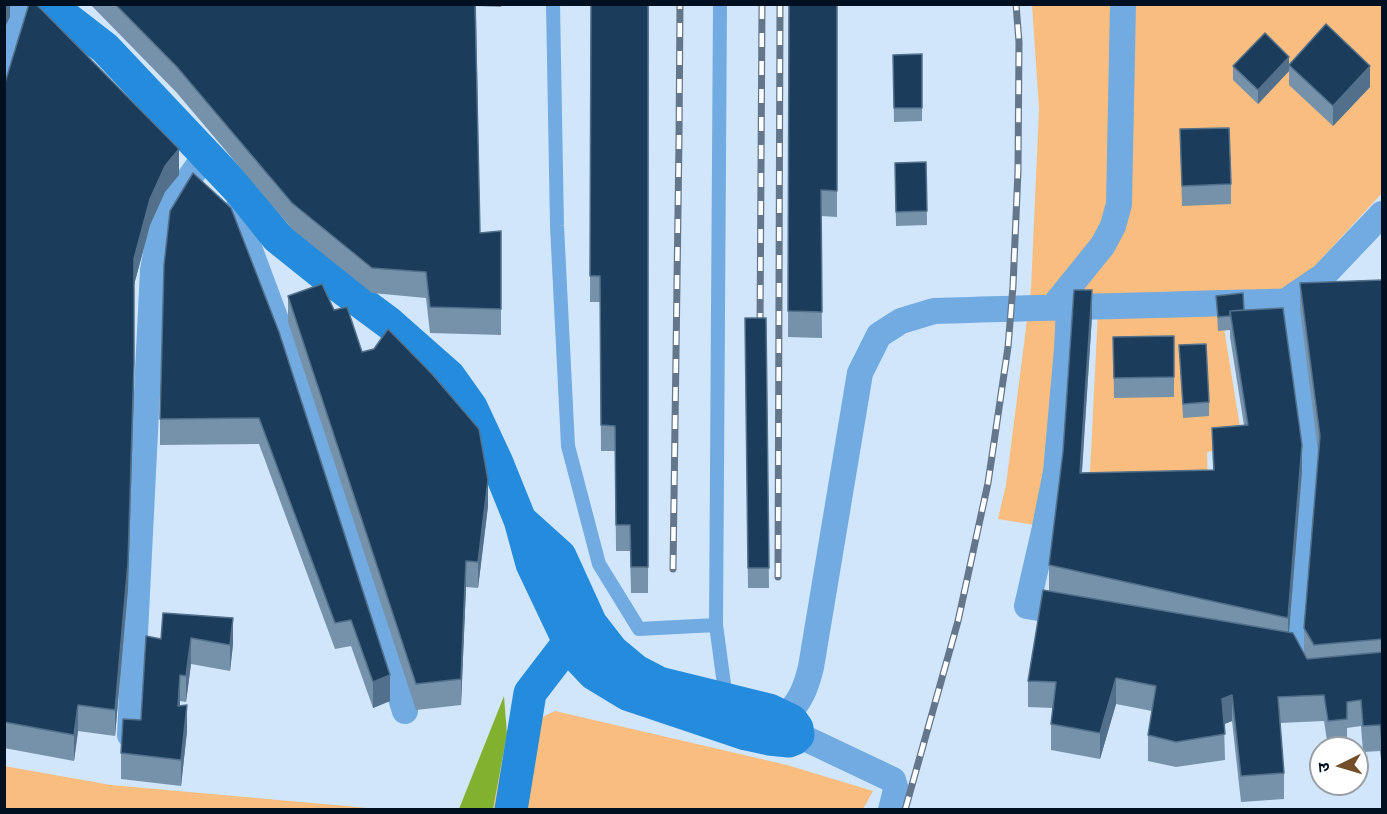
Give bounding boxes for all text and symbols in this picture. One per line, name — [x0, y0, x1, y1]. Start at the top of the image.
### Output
north arrow — [1309, 736, 1369, 796]
text: उ — [1313, 762, 1332, 773]

